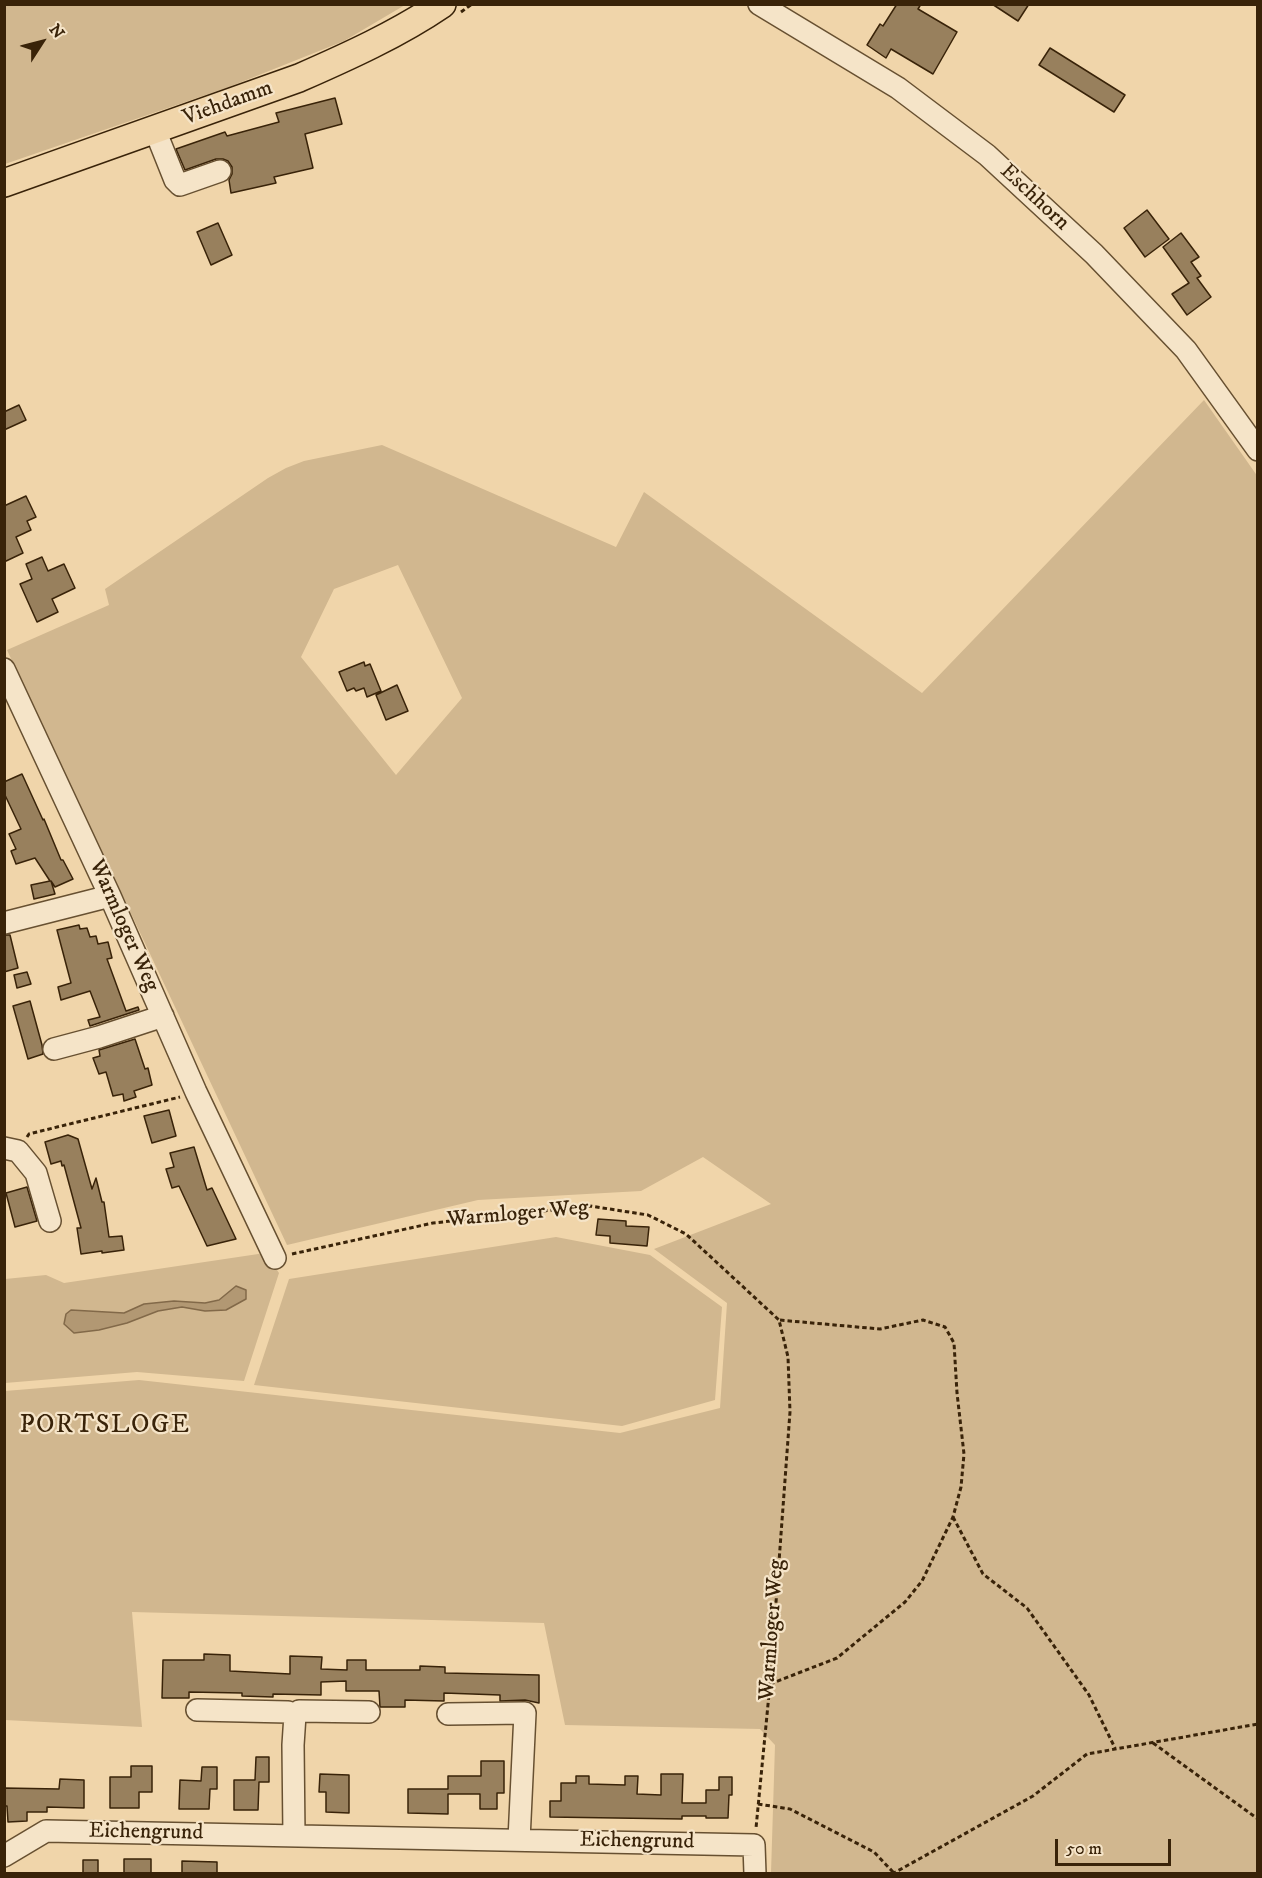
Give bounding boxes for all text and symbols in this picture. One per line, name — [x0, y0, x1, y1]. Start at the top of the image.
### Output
north arrow — [12, 12, 72, 72]
text: N — [45, 20, 69, 43]
street label: Viehdamm — [180, 76, 276, 132]
street label: Eschhorn — [994, 159, 1074, 237]
street label: Warmloger Weg — [82, 856, 164, 996]
street label: Warmloger Weg — [446, 1196, 590, 1234]
district label: PORTSLOGE — [19, 1411, 191, 1443]
street label: Warmloger Weg — [755, 1558, 791, 1702]
street label: Eichengrund — [88, 1819, 204, 1847]
scale bar — [1058, 1827, 1174, 1865]
street label: Eichengrund — [579, 1828, 695, 1856]
text: 50 m — [1066, 1838, 1102, 1860]

